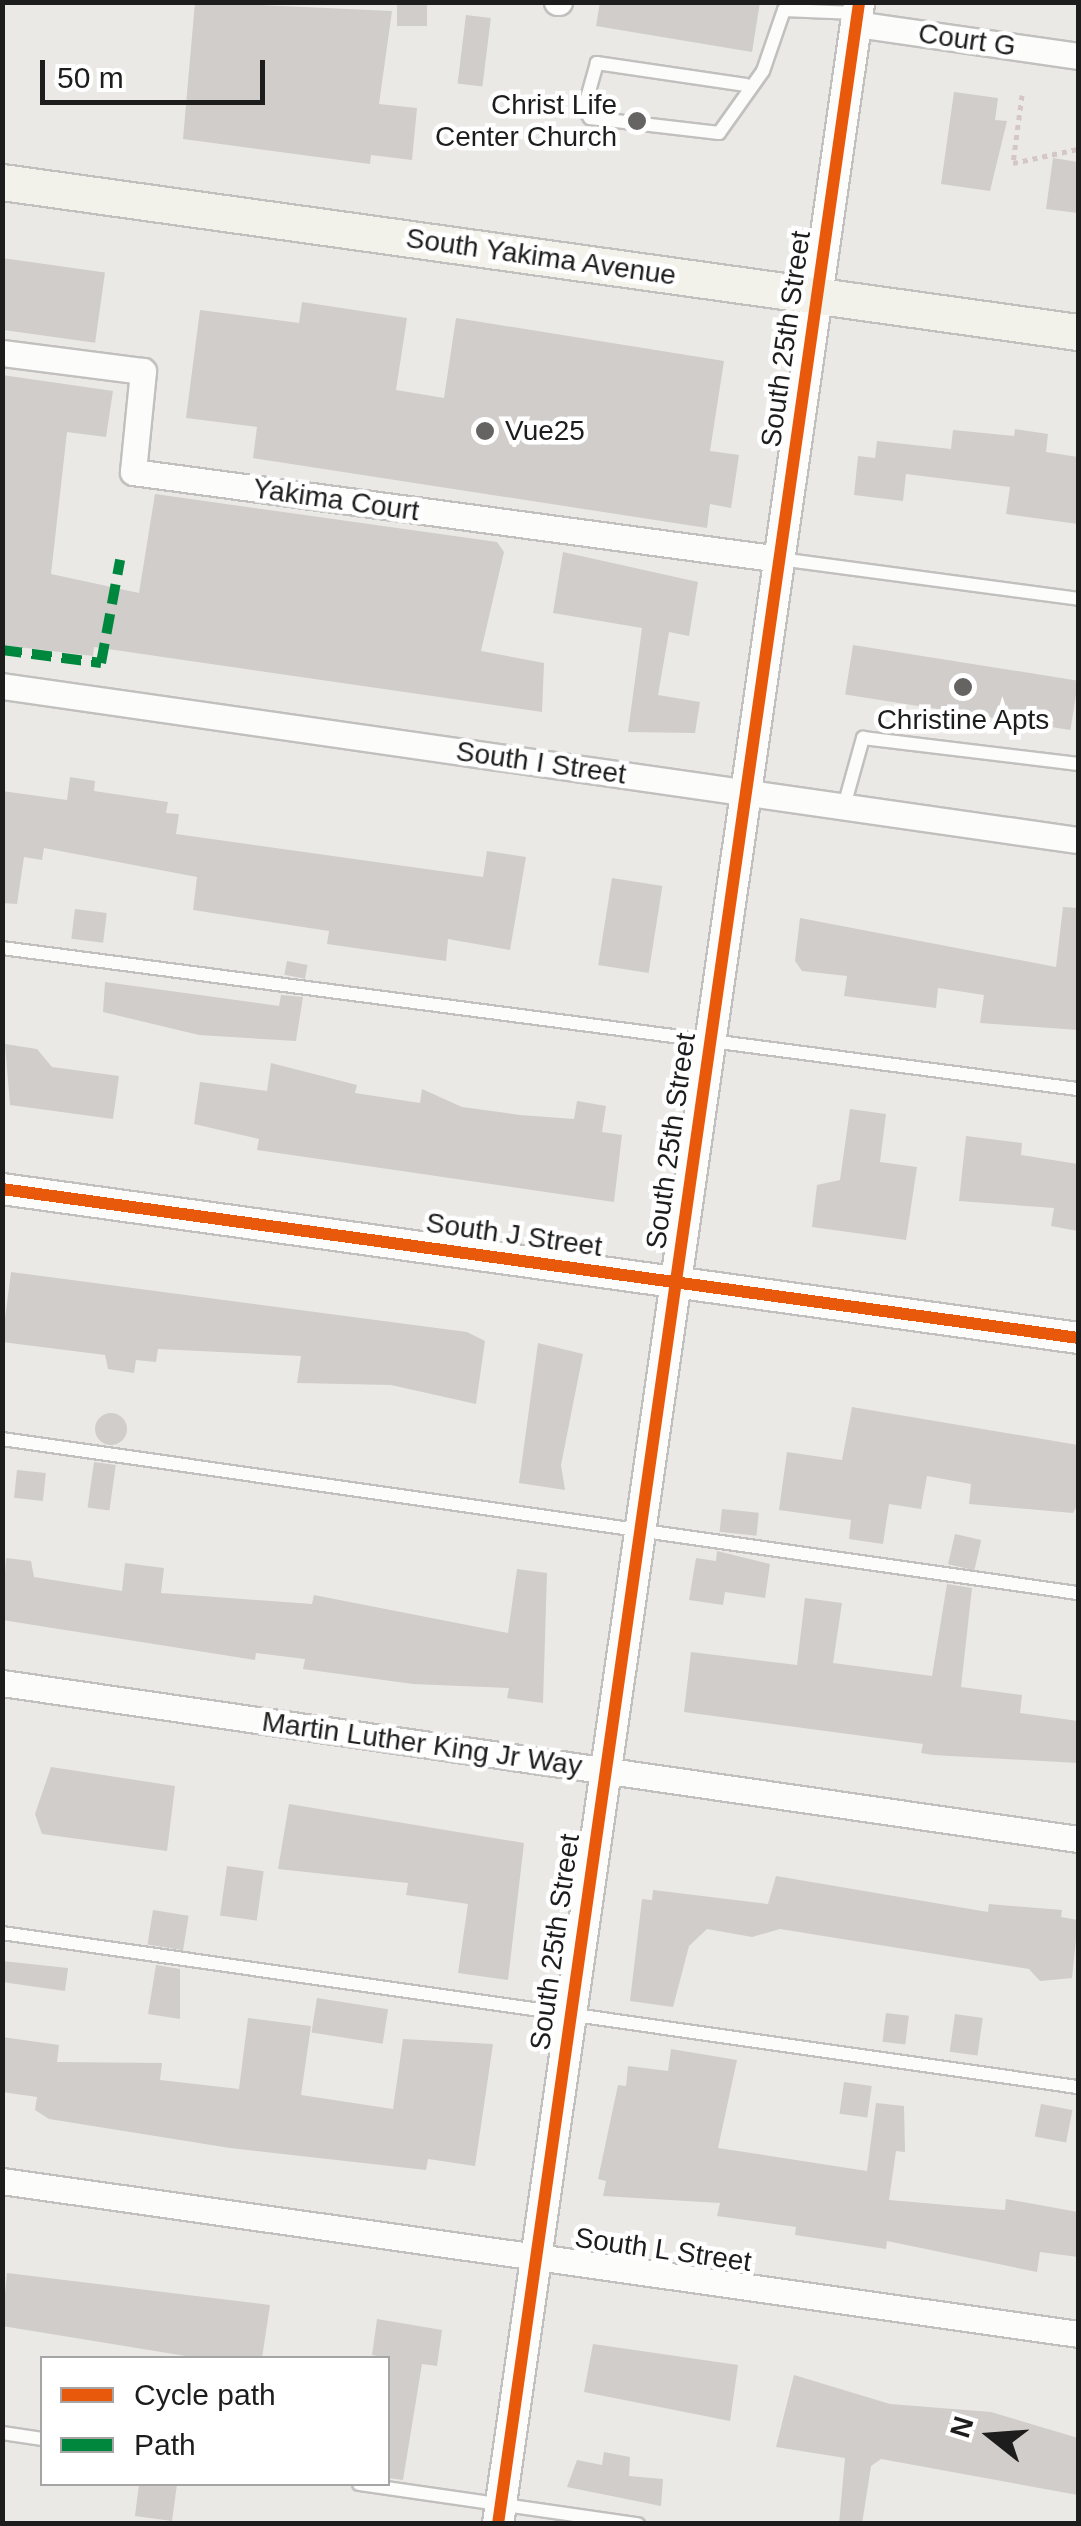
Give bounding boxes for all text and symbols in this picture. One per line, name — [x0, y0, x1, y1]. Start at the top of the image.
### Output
street label: Court G — [916, 17, 1018, 63]
scale bar — [45, 40, 270, 102]
text: 50 m — [57, 61, 124, 94]
place label: Christ Life Center Church — [435, 88, 617, 154]
marker: Christ Life Center Church — [626, 110, 648, 132]
street label: South Yakima Avenue — [403, 221, 679, 293]
street label: South 25th Street — [754, 229, 818, 449]
place label: Vue25 — [505, 414, 585, 448]
marker: Vue25 — [474, 420, 496, 442]
street label: Yakima Court — [251, 472, 421, 528]
marker: Christine Apts — [952, 676, 974, 698]
place label: Christine Apts — [876, 703, 1050, 737]
street label: South I Street — [454, 734, 628, 792]
street label: South 25th Street — [639, 1031, 703, 1251]
street label: South J Street — [424, 1206, 604, 1264]
street label: Martin Luther King Jr Way — [260, 1705, 584, 1783]
street label: South 25th Street — [523, 1832, 587, 2052]
street label: South L Street — [572, 2221, 754, 2279]
legend — [40, 2356, 390, 2486]
text: Cycle path — [134, 2378, 276, 2411]
north arrow — [941, 2386, 1041, 2486]
text: N — [944, 2413, 980, 2441]
text: Path — [134, 2428, 196, 2461]

